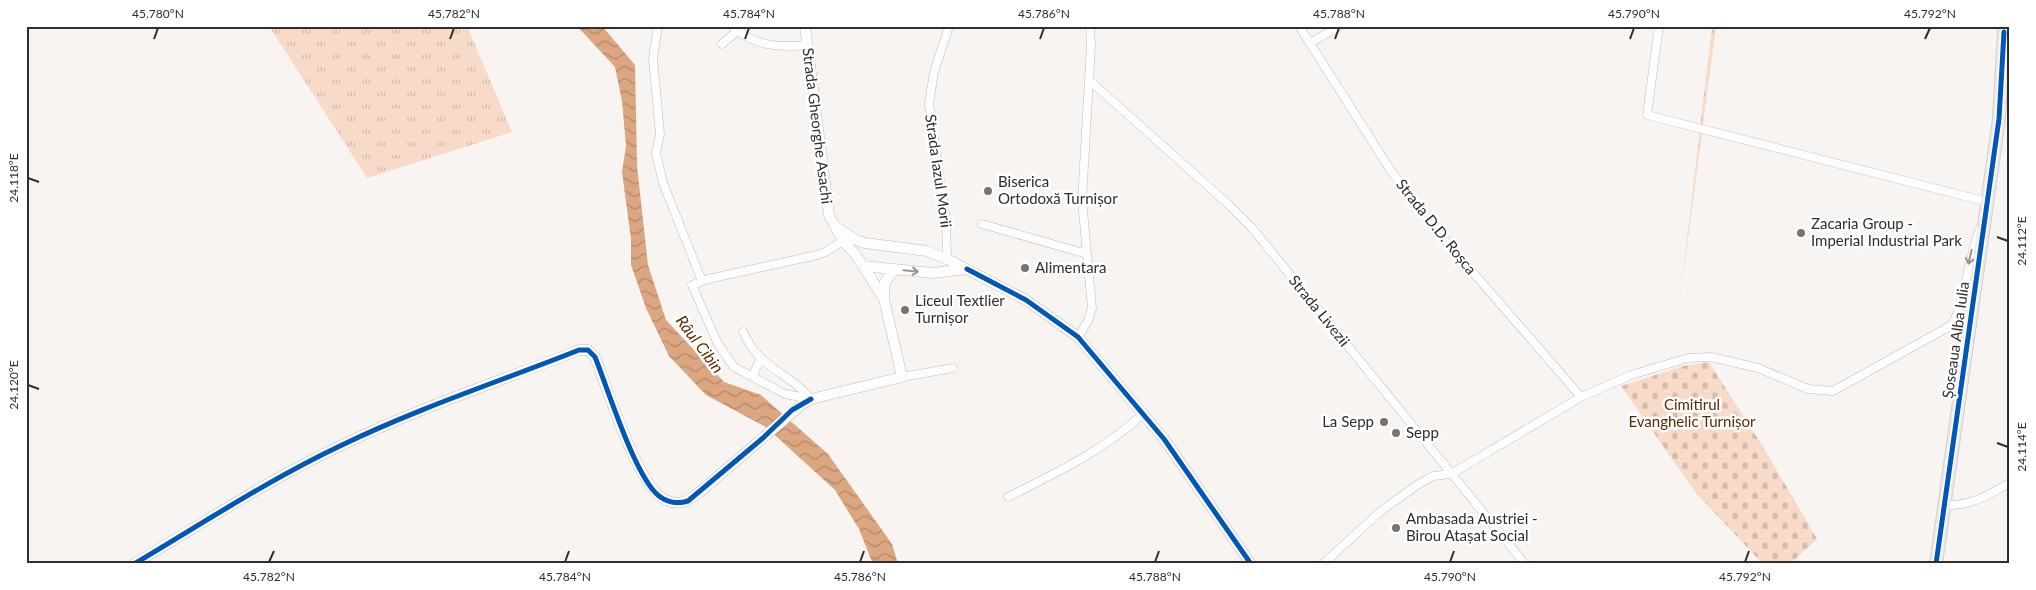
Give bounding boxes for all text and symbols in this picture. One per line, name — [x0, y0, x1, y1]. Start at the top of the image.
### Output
text: 45.780°N — [132, 6, 184, 21]
text: 45.782°N — [428, 6, 480, 21]
text: 45.784°N — [723, 6, 775, 21]
text: 45.786°N — [1018, 6, 1070, 21]
text: 45.788°N — [1313, 6, 1365, 21]
text: 45.790°N — [1608, 6, 1660, 21]
text: 45.792°N — [1904, 6, 1956, 21]
street label: Strada Gheorghe Asachi — [799, 47, 837, 205]
street label: Strada Iazul Morii — [922, 113, 956, 229]
text: 24.118°E — [6, 153, 21, 203]
place label: Biserica Ortodoxă Turnișor — [998, 172, 1118, 207]
street label: Strada D.D. Roșca — [1393, 175, 1481, 278]
marker: Biserica Ortodoxă Turnișor — [982, 185, 994, 197]
place label: Zacaria Group - Imperial Industrial Park — [1811, 214, 1962, 249]
text: 24.112°E — [2014, 216, 2029, 266]
marker: Zacaria Group - Imperial Industrial Park — [1795, 227, 1807, 239]
one-way arrow — [1965, 248, 1974, 264]
place label: Alimentara — [1035, 258, 1106, 276]
marker: Alimentara — [1019, 262, 1031, 274]
one-way arrow — [903, 267, 919, 276]
street label: Strada Livezii — [1286, 271, 1354, 350]
street label: Șoseaua Alba Iulia — [1938, 280, 1972, 400]
place label: Liceul Textlier Turnișor — [915, 291, 1005, 326]
marker: Liceul Textlier Turnișor — [899, 304, 911, 316]
water label: Râul Cibin — [673, 311, 728, 376]
text: 24.120°E — [6, 360, 21, 410]
park label: Cimitirul Evanghelic Turnișor — [1628, 395, 1756, 430]
place label: La Sepp — [1322, 412, 1374, 430]
marker: La Sepp — [1378, 416, 1390, 428]
text: 24.114°E — [2014, 422, 2029, 472]
place label: Sepp — [1406, 423, 1439, 441]
marker: Sepp — [1390, 427, 1402, 439]
place label: Ambasada Austriei - Birou Atașat Social — [1406, 509, 1538, 544]
marker: Ambasada Austriei - Birou Atașat Social — [1390, 522, 1402, 534]
text: 45.782°N — [243, 569, 295, 584]
text: 45.784°N — [539, 569, 591, 584]
text: 45.786°N — [834, 569, 886, 584]
text: 45.788°N — [1129, 569, 1181, 584]
text: 45.790°N — [1424, 569, 1476, 584]
text: 45.792°N — [1719, 569, 1771, 584]

